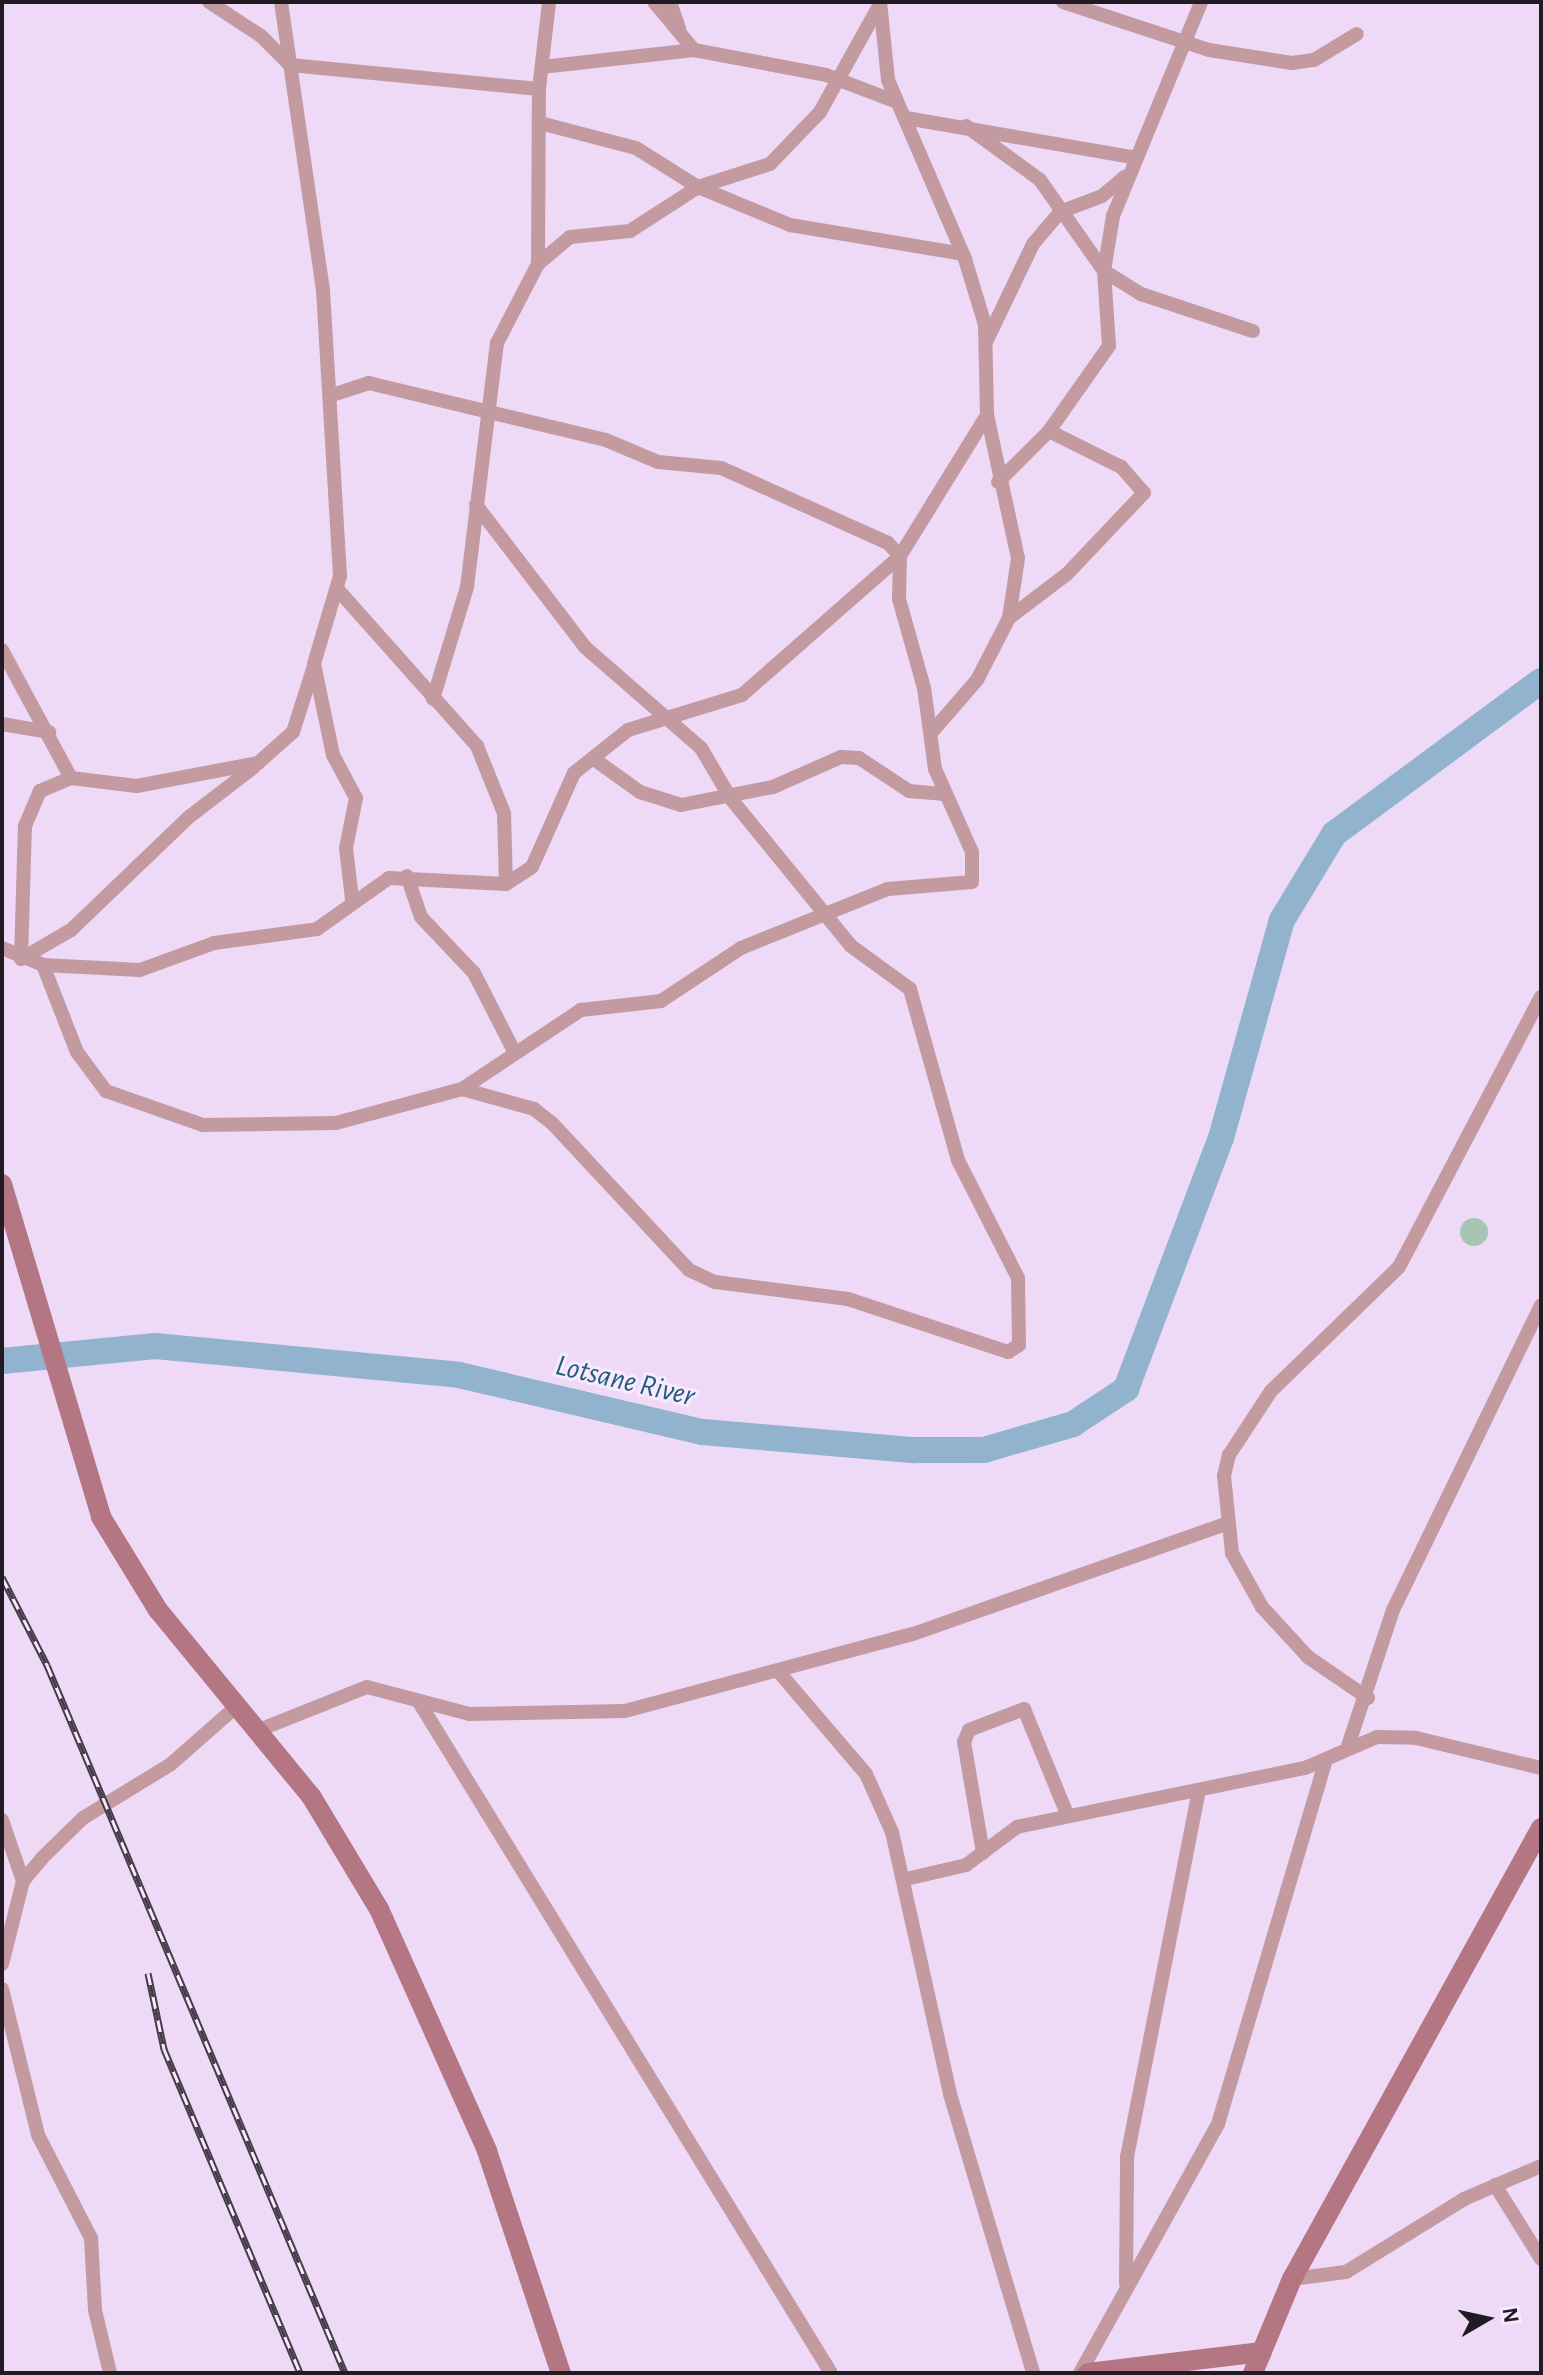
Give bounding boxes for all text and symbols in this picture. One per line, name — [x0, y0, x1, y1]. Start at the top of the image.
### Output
water label: Lotsane River — [552, 1348, 698, 1414]
north arrow — [1447, 2279, 1527, 2359]
text: N — [1499, 2306, 1523, 2325]

